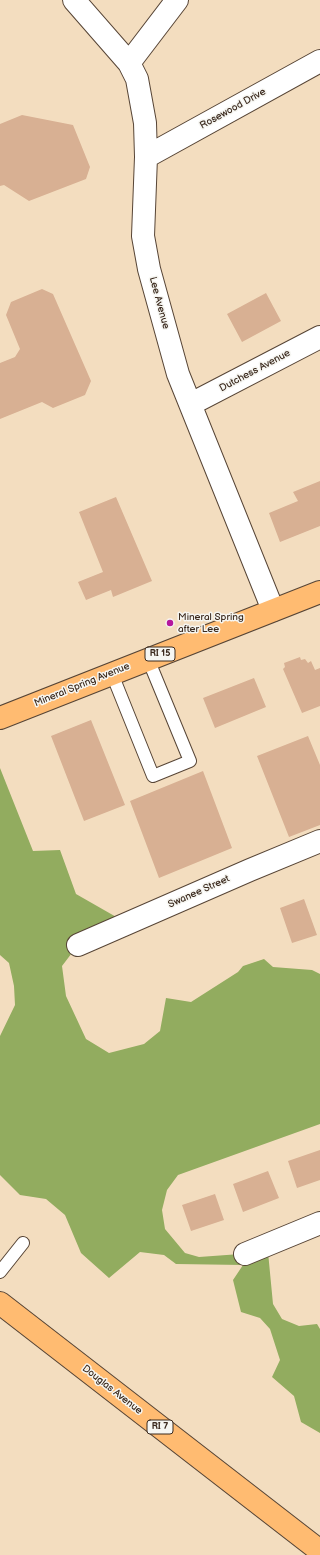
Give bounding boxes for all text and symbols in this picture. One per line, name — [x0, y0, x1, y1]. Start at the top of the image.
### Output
street label: Rosewood Drive — [198, 86, 268, 132]
street label: Lee Avenue — [146, 276, 172, 330]
street label: Dutchess Avenue — [217, 347, 293, 395]
place label: Mineral Spring after Lee — [178, 611, 244, 634]
marker: Mineral Spring after Lee — [165, 618, 175, 628]
road number: RI 15 — [145, 647, 175, 661]
street label: Mineral Spring Avenue — [32, 660, 132, 710]
street label: Swanee Street — [166, 873, 232, 911]
street label: Douglas Avenue — [80, 1363, 144, 1417]
road number: RI 7 — [147, 1420, 173, 1434]

